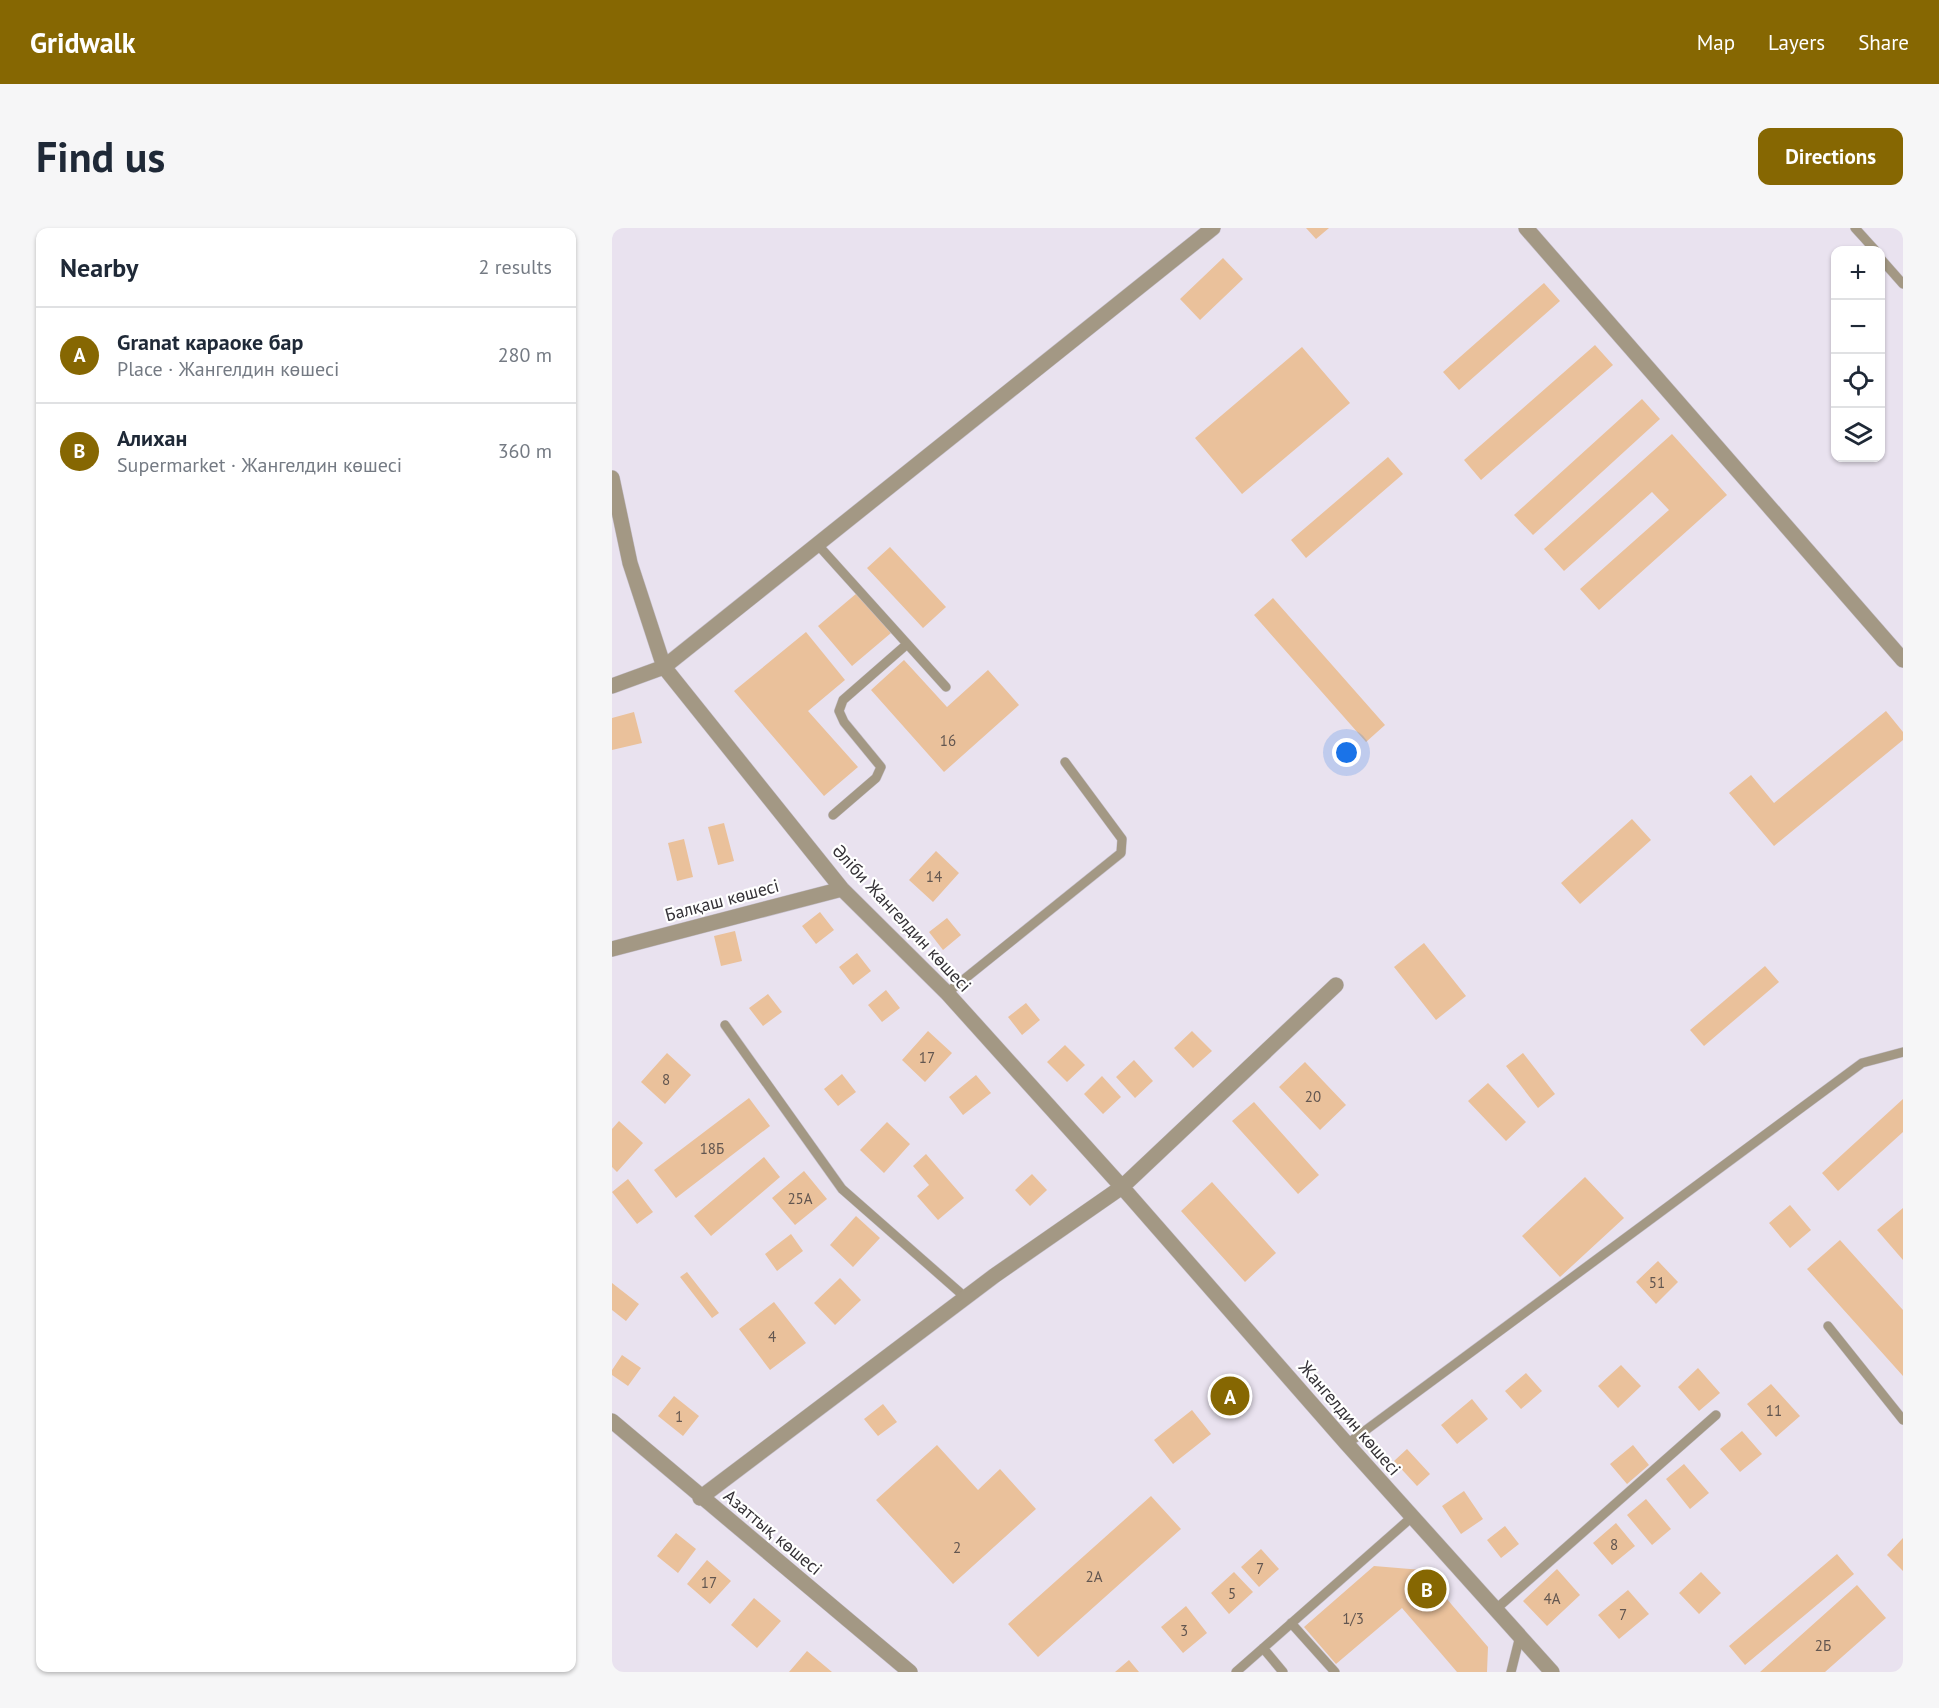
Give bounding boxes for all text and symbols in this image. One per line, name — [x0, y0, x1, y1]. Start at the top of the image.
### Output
text: Gridwalk — [30, 24, 136, 61]
text: Map — [1697, 29, 1735, 56]
text: Layers — [1768, 29, 1825, 56]
text: Share — [1858, 29, 1909, 56]
button: Directions — [1758, 128, 1903, 185]
text: Find us — [36, 129, 165, 184]
map controls — [1831, 246, 1885, 462]
button: + — [1831, 246, 1885, 300]
text: Nearby — [60, 251, 138, 284]
text: 2 results — [479, 254, 552, 280]
button: − — [1831, 300, 1885, 354]
text: Granat караоке бар — [117, 328, 303, 356]
text: A — [73, 342, 86, 368]
text: 280 m — [498, 342, 552, 368]
button: locate — [1831, 354, 1885, 408]
text: Place · Жангелдин көшесі — [117, 356, 339, 382]
button: layers — [1831, 408, 1885, 462]
text: Алихан — [117, 424, 187, 452]
text: B — [74, 438, 85, 464]
text: 360 m — [498, 438, 552, 464]
text: Supermarket · Жангелдин көшесі — [117, 452, 402, 478]
house number: 16 — [940, 731, 956, 750]
your location — [1332, 738, 1361, 767]
street label: Әліби Жангелдин көшесі — [828, 839, 976, 997]
house number: 14 — [926, 867, 942, 886]
street label: Балқаш көшесі — [662, 874, 782, 926]
house number: 17 — [919, 1048, 935, 1067]
house number: 8 — [662, 1070, 670, 1089]
house number: 20 — [1305, 1087, 1321, 1106]
house number: 18Б — [700, 1139, 724, 1158]
house number: 25А — [787, 1189, 813, 1208]
house number: 51 — [1649, 1273, 1665, 1292]
house number: 4 — [768, 1327, 776, 1346]
street label: Жангелдин көшесі — [1293, 1355, 1406, 1480]
pin: A — [1210, 1374, 1250, 1418]
house number: 11 — [1766, 1401, 1782, 1420]
house number: 1 — [675, 1407, 683, 1426]
street label: Азаттық көшесі — [719, 1484, 827, 1580]
house number: 8 — [1610, 1535, 1618, 1554]
house number: 2 — [953, 1538, 961, 1557]
house number: 7 — [1256, 1559, 1264, 1578]
pin: B — [1408, 1566, 1446, 1612]
house number: 2А — [1086, 1567, 1103, 1586]
house number: 17 — [701, 1573, 717, 1592]
house number: 5 — [1228, 1584, 1236, 1603]
house number: 4А — [1544, 1589, 1561, 1608]
house number: 7 — [1619, 1605, 1627, 1624]
house number: 1/3 — [1342, 1609, 1364, 1628]
house number: 3 — [1180, 1621, 1188, 1640]
house number: 2Б — [1815, 1636, 1831, 1655]

